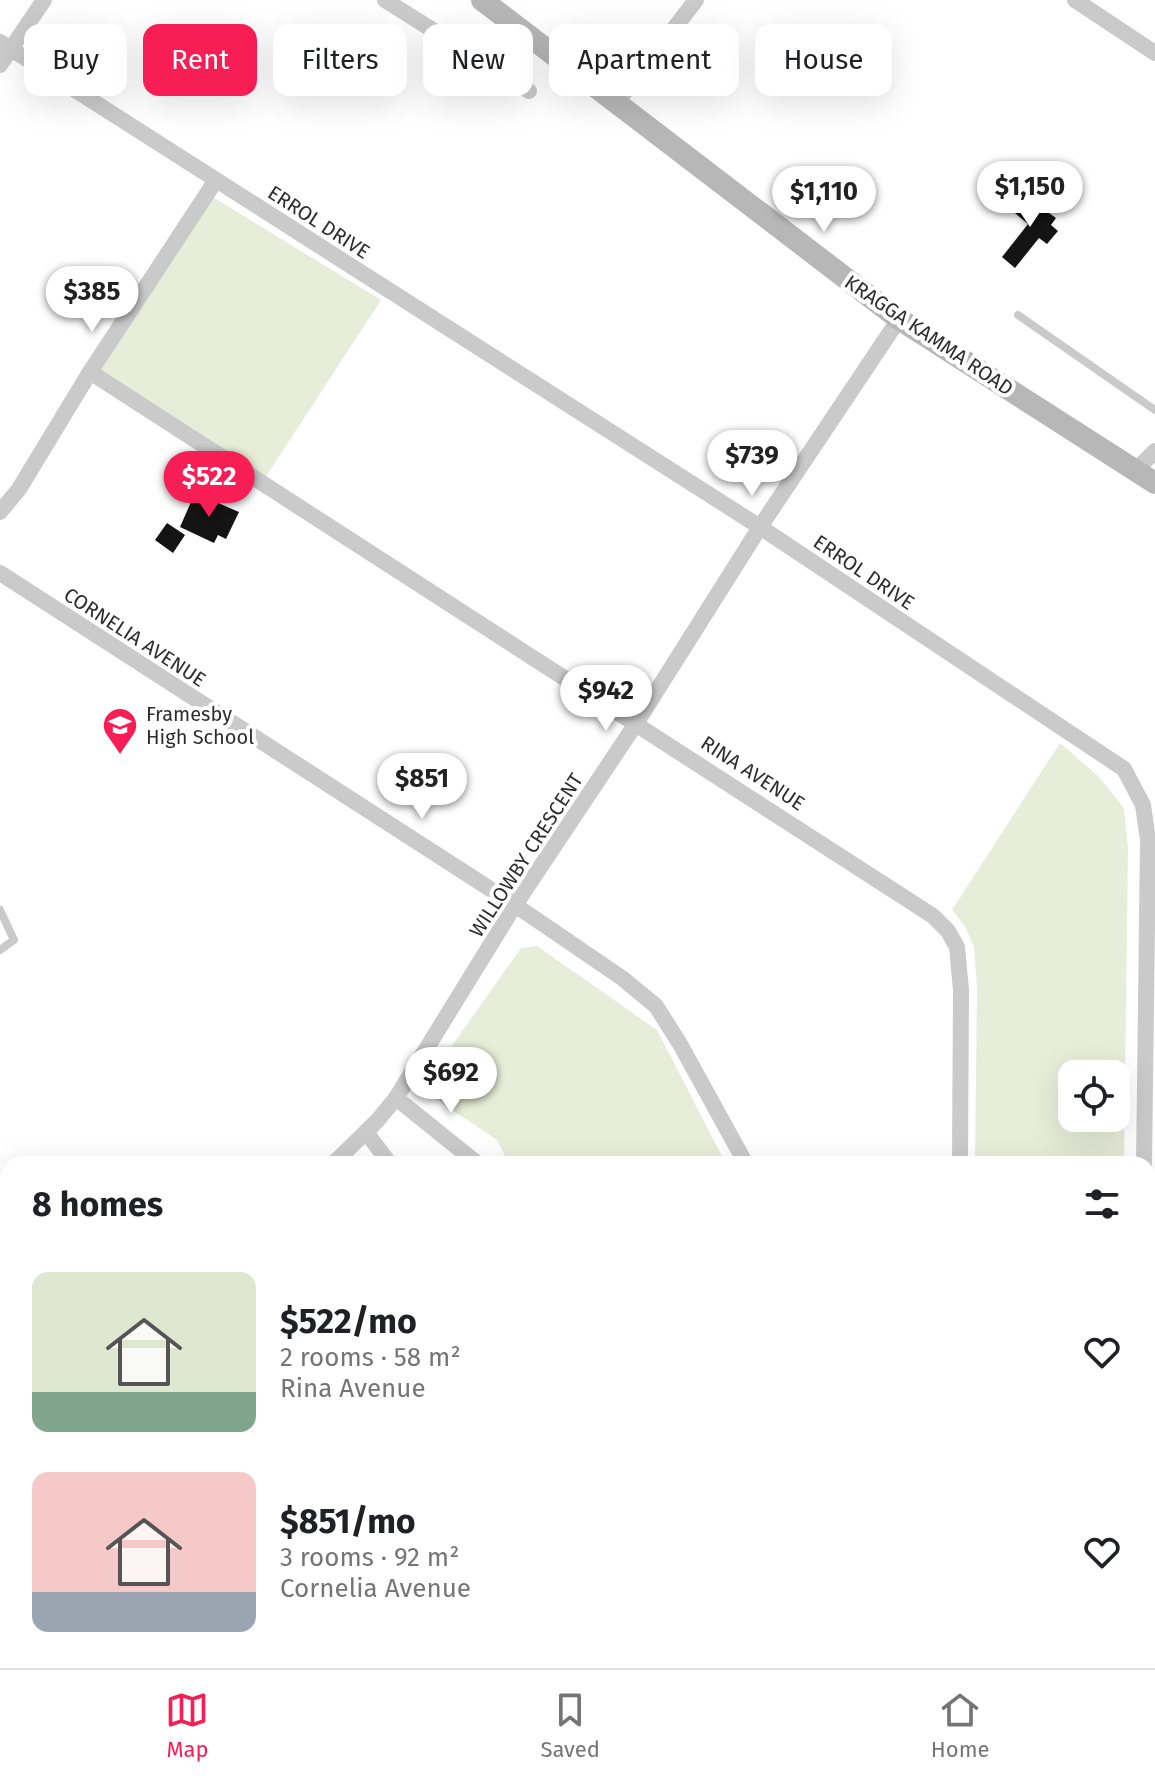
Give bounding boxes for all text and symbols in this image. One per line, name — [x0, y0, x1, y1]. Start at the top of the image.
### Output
chip: Buy — [24, 24, 127, 96]
chip: Rent — [143, 24, 257, 96]
chip: Filters — [273, 24, 407, 96]
chip: New — [423, 24, 533, 96]
chip: Apartment — [549, 24, 739, 96]
chip: House — [755, 24, 892, 96]
pin: $1,150 — [965, 161, 1095, 229]
pin: $1,110 — [759, 166, 889, 234]
text: $1,150 — [995, 171, 1065, 202]
text: $1,110 — [790, 176, 858, 207]
street label: ERROL DRIVE — [264, 180, 374, 264]
pin: $385 — [45, 266, 139, 334]
street label: KRAGGA KAMMA ROAD — [840, 270, 1018, 400]
text: $385 — [64, 276, 120, 307]
pin: $739 — [705, 430, 799, 498]
text: $739 — [725, 440, 779, 471]
pin: $522 — [162, 451, 256, 519]
text: $522 — [182, 461, 236, 492]
street label: ERROL DRIVE — [809, 529, 919, 615]
street label: CORNELIA AVENUE — [60, 582, 210, 692]
pin: $942 — [559, 665, 653, 733]
text: $942 — [578, 675, 634, 706]
place label: Framesby High School — [146, 702, 254, 749]
school or university icon: Framesby High School — [101, 706, 139, 756]
street label: RINA AVENUE — [697, 731, 809, 815]
pin: $851 — [375, 753, 469, 821]
text: $851 — [395, 763, 449, 794]
street label: WILLOWBY CRESCENT — [464, 768, 588, 941]
pin: $692 — [404, 1047, 498, 1115]
text: $692 — [423, 1057, 479, 1088]
map controls — [1058, 1060, 1130, 1132]
button: locate — [1058, 1060, 1130, 1132]
icon: filters — [1080, 1182, 1124, 1226]
text: 8 homes — [32, 1184, 163, 1225]
text: $522/mo — [280, 1301, 417, 1342]
icon: home — [96, 1304, 192, 1400]
icon: heart — [1080, 1330, 1124, 1374]
text: 2 rooms · 58 m² — [280, 1342, 461, 1373]
text: Rina Avenue — [280, 1373, 426, 1404]
text: $851/mo — [280, 1501, 416, 1542]
icon: home — [96, 1504, 192, 1600]
icon: heart — [1080, 1530, 1124, 1574]
text: 3 rooms · 92 m² — [280, 1542, 459, 1573]
text: Cornelia Avenue — [280, 1573, 471, 1604]
tab: Map — [165, 1688, 209, 1763]
tab: Saved — [540, 1688, 600, 1763]
tab: Home — [931, 1688, 990, 1763]

